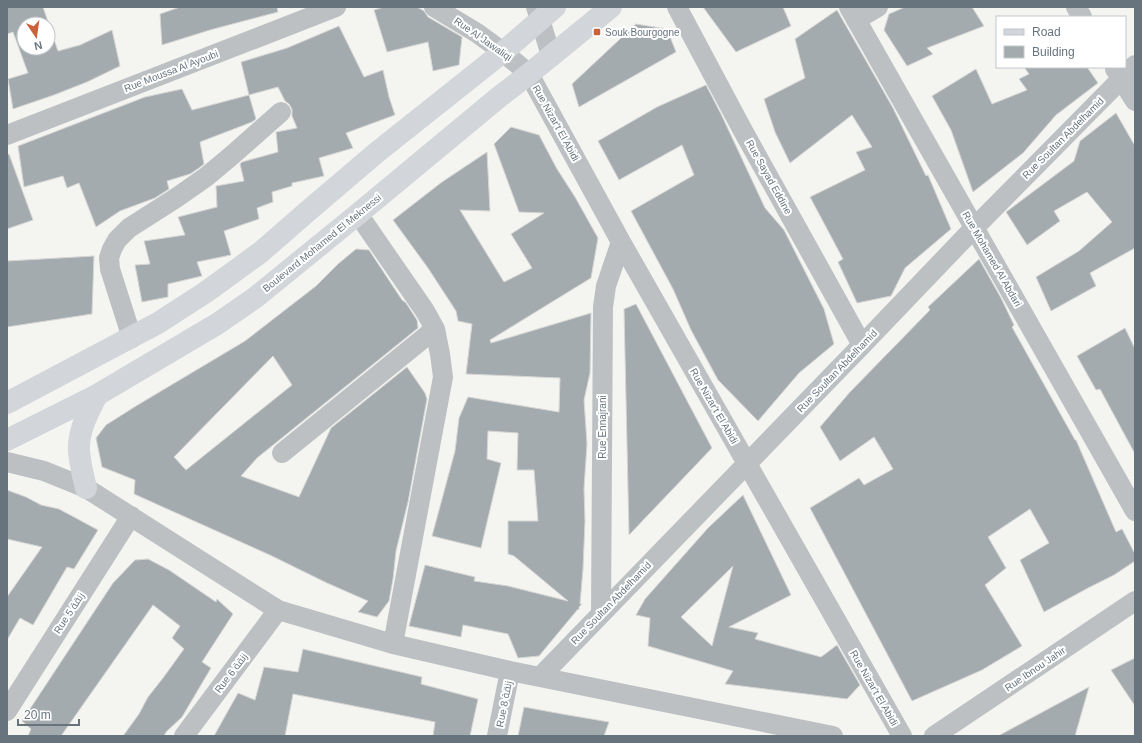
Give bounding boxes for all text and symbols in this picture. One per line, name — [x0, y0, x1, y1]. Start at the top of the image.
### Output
street label: Rue Al Jawaliqi — [452, 15, 514, 63]
north arrow — [16, 16, 56, 56]
legend — [996, 16, 1126, 68]
text: Road — [1032, 25, 1061, 39]
marker: Souk Bourgogne — [592, 27, 602, 37]
place label: Souk Bourgogne — [605, 27, 680, 38]
text: N — [33, 39, 43, 52]
text: Building — [1032, 45, 1075, 59]
street label: Rue Moussa Al Ayoubi — [122, 48, 220, 94]
street label: Rue Nizar't El Abidi — [531, 83, 581, 163]
street label: Rue Soultan Abdelhamid — [1020, 95, 1106, 181]
street label: Rue Sayad Eddine — [744, 138, 794, 217]
street label: Boulevard Mohamed El Meknessi — [261, 192, 383, 294]
street label: Rue Mohamed Al Abdari — [960, 210, 1024, 308]
street label: Rue Soultan Abdelhamid — [795, 328, 879, 414]
street label: Rue Nizar't El Abidi — [688, 366, 740, 446]
street label: Rue Ennajrani — [597, 395, 608, 459]
street label: Rue Soultan Abdelhamid — [569, 560, 653, 646]
street label: Rue 5 زنقة — [52, 590, 86, 636]
street label: Rue Ibnou Jahir — [1003, 644, 1068, 693]
street label: Rue Nizar't El Abidi — [848, 648, 900, 728]
street label: Rue 6 زنقة — [212, 651, 250, 695]
street label: Rue 8 زنقة — [494, 680, 514, 728]
scale bar — [18, 701, 79, 727]
text: 20 m — [24, 708, 51, 722]

